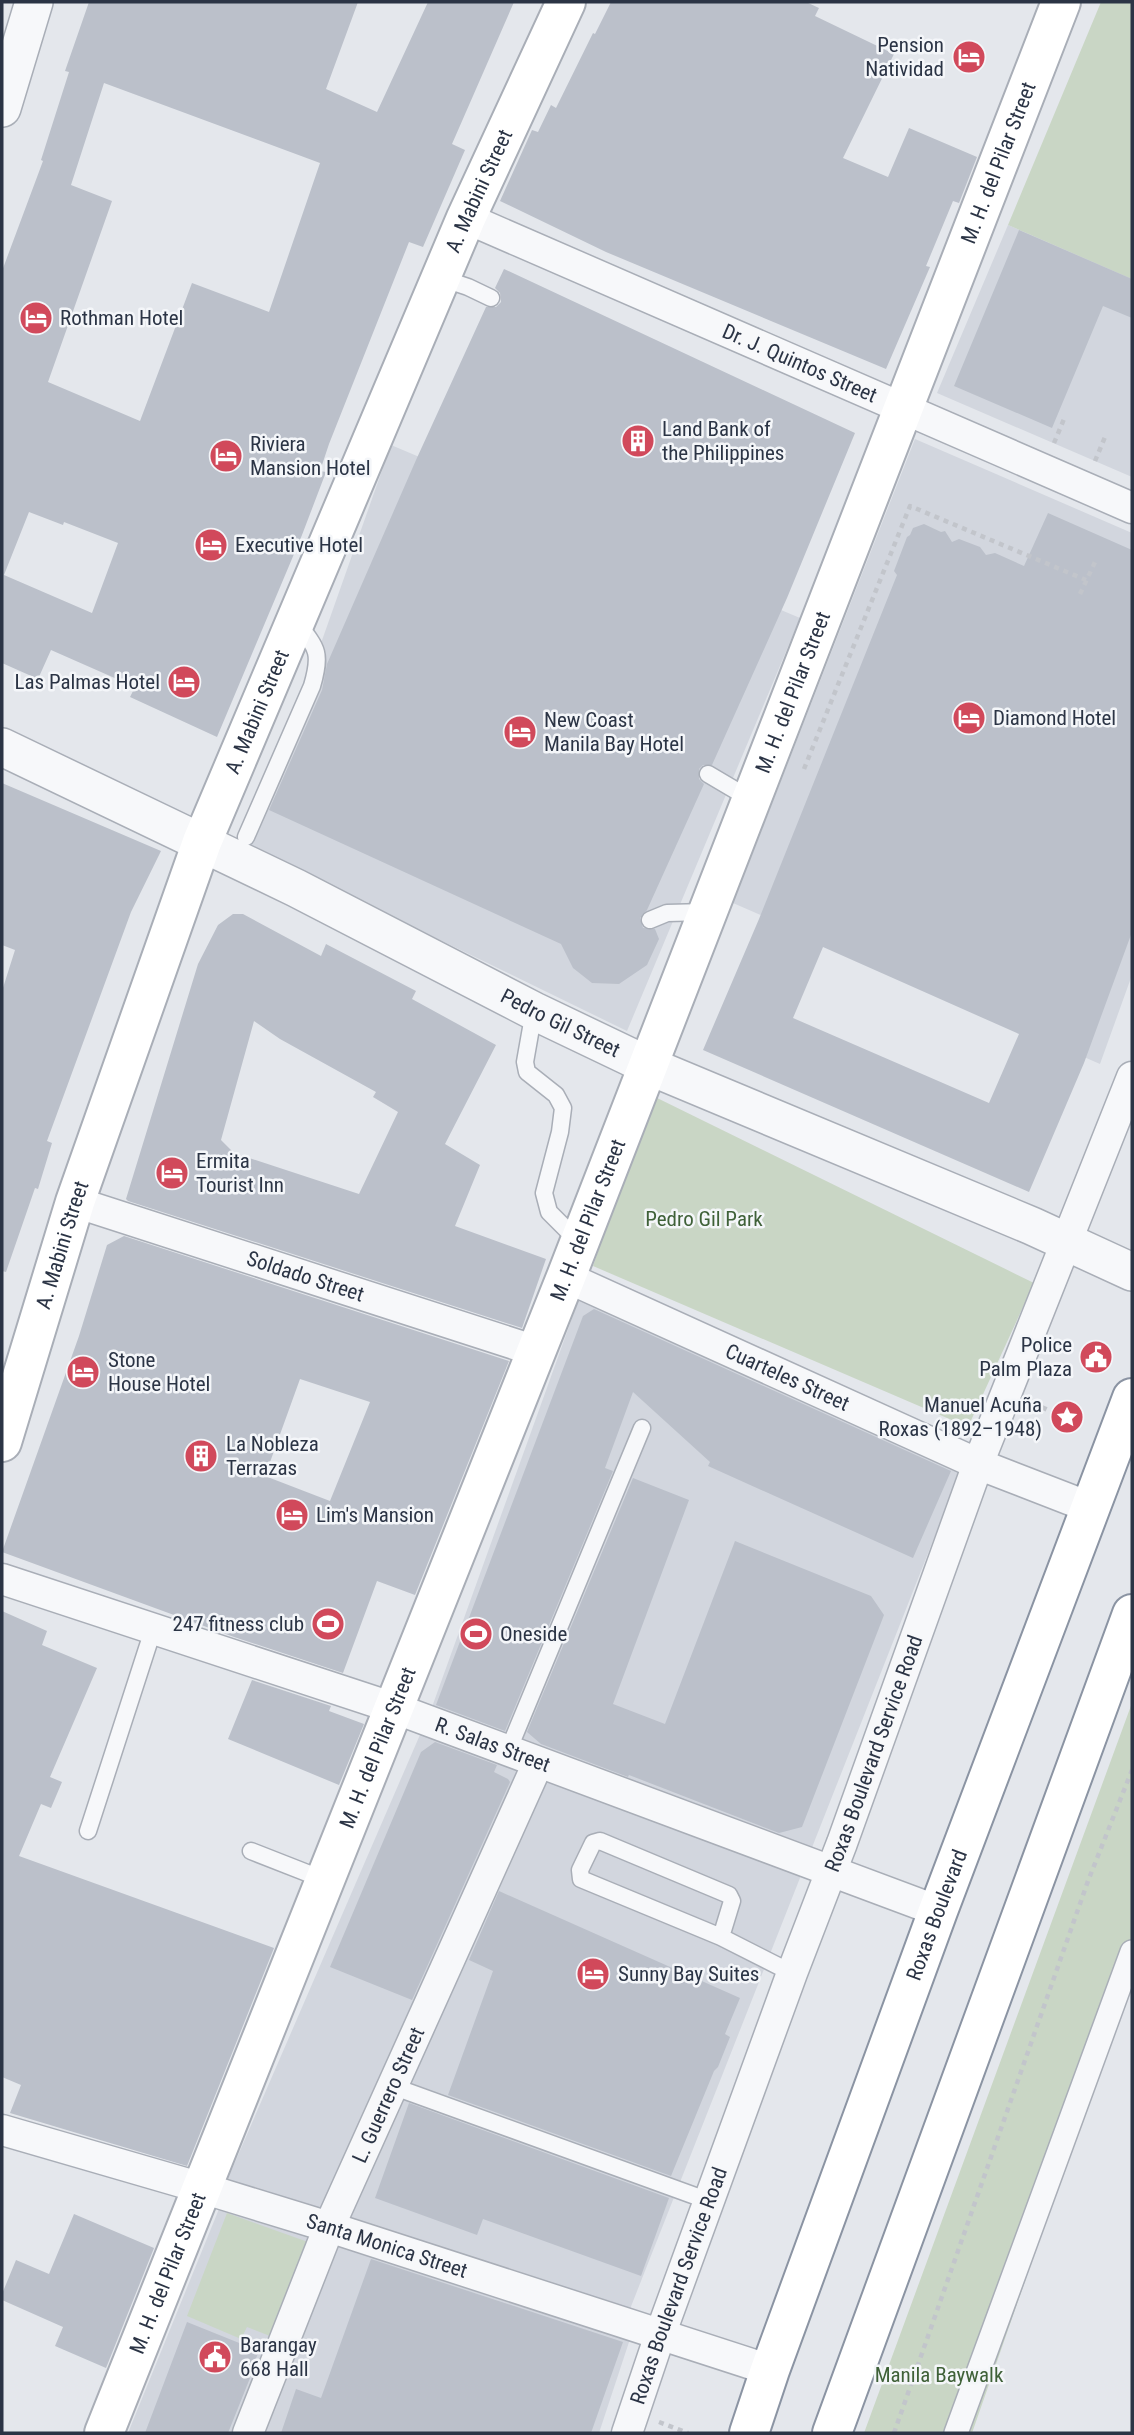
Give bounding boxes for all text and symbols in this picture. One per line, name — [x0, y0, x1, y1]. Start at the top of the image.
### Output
place label: Pension Natividad — [865, 33, 944, 81]
hotel icon: Pension Natividad — [950, 38, 988, 76]
street label: M. H. del Pilar Street — [956, 79, 1041, 247]
street label: A. Mabini Street — [441, 126, 517, 256]
hotel icon: Rothman Hotel — [17, 299, 55, 337]
place label: Rothman Hotel — [60, 306, 183, 330]
street label: Dr. J. Quintos Street — [719, 319, 881, 407]
place label: Land Bank of the Philippines — [662, 417, 784, 465]
building icon: Land Bank of the Philippines — [619, 422, 657, 460]
place label: Riviera Mansion Hotel — [250, 432, 370, 480]
hotel icon: Riviera Mansion Hotel — [207, 437, 245, 475]
hotel icon: Executive Hotel — [192, 526, 230, 564]
place label: Executive Hotel — [235, 533, 363, 557]
street label: M. H. del Pilar Street — [751, 608, 835, 777]
street label: A. Mabini Street — [220, 646, 294, 778]
hotel icon: Las Palmas Hotel — [165, 663, 203, 701]
place label: Las Palmas Hotel — [14, 670, 160, 694]
hotel icon: Diamond Hotel — [950, 699, 988, 737]
place label: Diamond Hotel — [993, 706, 1116, 730]
place label: New Coast Manila Bay Hotel — [544, 708, 684, 756]
hotel icon: New Coast Manila Bay Hotel — [501, 713, 539, 751]
street label: Pedro Gil Street — [497, 984, 624, 1062]
street label: M. H. del Pilar Street — [546, 1136, 630, 1304]
place label: Ermita Tourist Inn — [196, 1149, 284, 1197]
hotel icon: Ermita Tourist Inn — [153, 1154, 191, 1192]
street label: A. Mabini Street — [31, 1178, 93, 1312]
park label: Pedro Gil Park — [645, 1207, 763, 1231]
street label: Soldado Street — [244, 1246, 367, 1307]
place label: Police Palm Plaza — [979, 1333, 1072, 1381]
public building icon: Police Palm Plaza — [1077, 1338, 1115, 1376]
street label: Cuarteles Street — [722, 1339, 853, 1416]
place label: Stone House Hotel — [108, 1348, 210, 1396]
hotel icon: Stone House Hotel — [64, 1353, 102, 1391]
place label: Manuel Acuña Roxas (1892–1948) — [879, 1393, 1042, 1441]
place icon: Manuel Acuña Roxas (1892–1948) — [1048, 1398, 1086, 1436]
place label: La Nobleza Terrazas — [226, 1432, 319, 1480]
building icon: La Nobleza Terrazas — [182, 1437, 220, 1475]
hotel icon: Lim's Mansion — [273, 1496, 311, 1534]
place label: Lim's Mansion — [316, 1503, 434, 1527]
sports icon: 247 fitness club — [309, 1605, 347, 1643]
place label: 247 fitness club — [173, 1612, 304, 1636]
sports icon: Oneside — [457, 1615, 495, 1653]
place label: Oneside — [500, 1622, 567, 1646]
street label: Roxas Boulevard Service Road — [820, 1632, 928, 1875]
street label: M. H. del Pilar Street — [335, 1664, 421, 1832]
street label: R. Salas Street — [432, 1712, 554, 1777]
street label: Roxas Boulevard — [902, 1846, 972, 1984]
hotel icon: Sunny Bay Suites — [574, 1955, 612, 1993]
place label: Sunny Bay Suites — [618, 1962, 759, 1986]
street label: L. Guerrero Street — [347, 2024, 429, 2167]
street label: Roxas Boulevard Service Road — [626, 2164, 732, 2407]
street label: M. H. del Pilar Street — [125, 2189, 211, 2357]
street label: Santa Monica Street — [304, 2209, 470, 2283]
place label: Barangay 668 Hall — [240, 2333, 317, 2381]
public building icon: Barangay 668 Hall — [196, 2338, 234, 2376]
park label: Manila Baywalk — [875, 2363, 1004, 2387]

